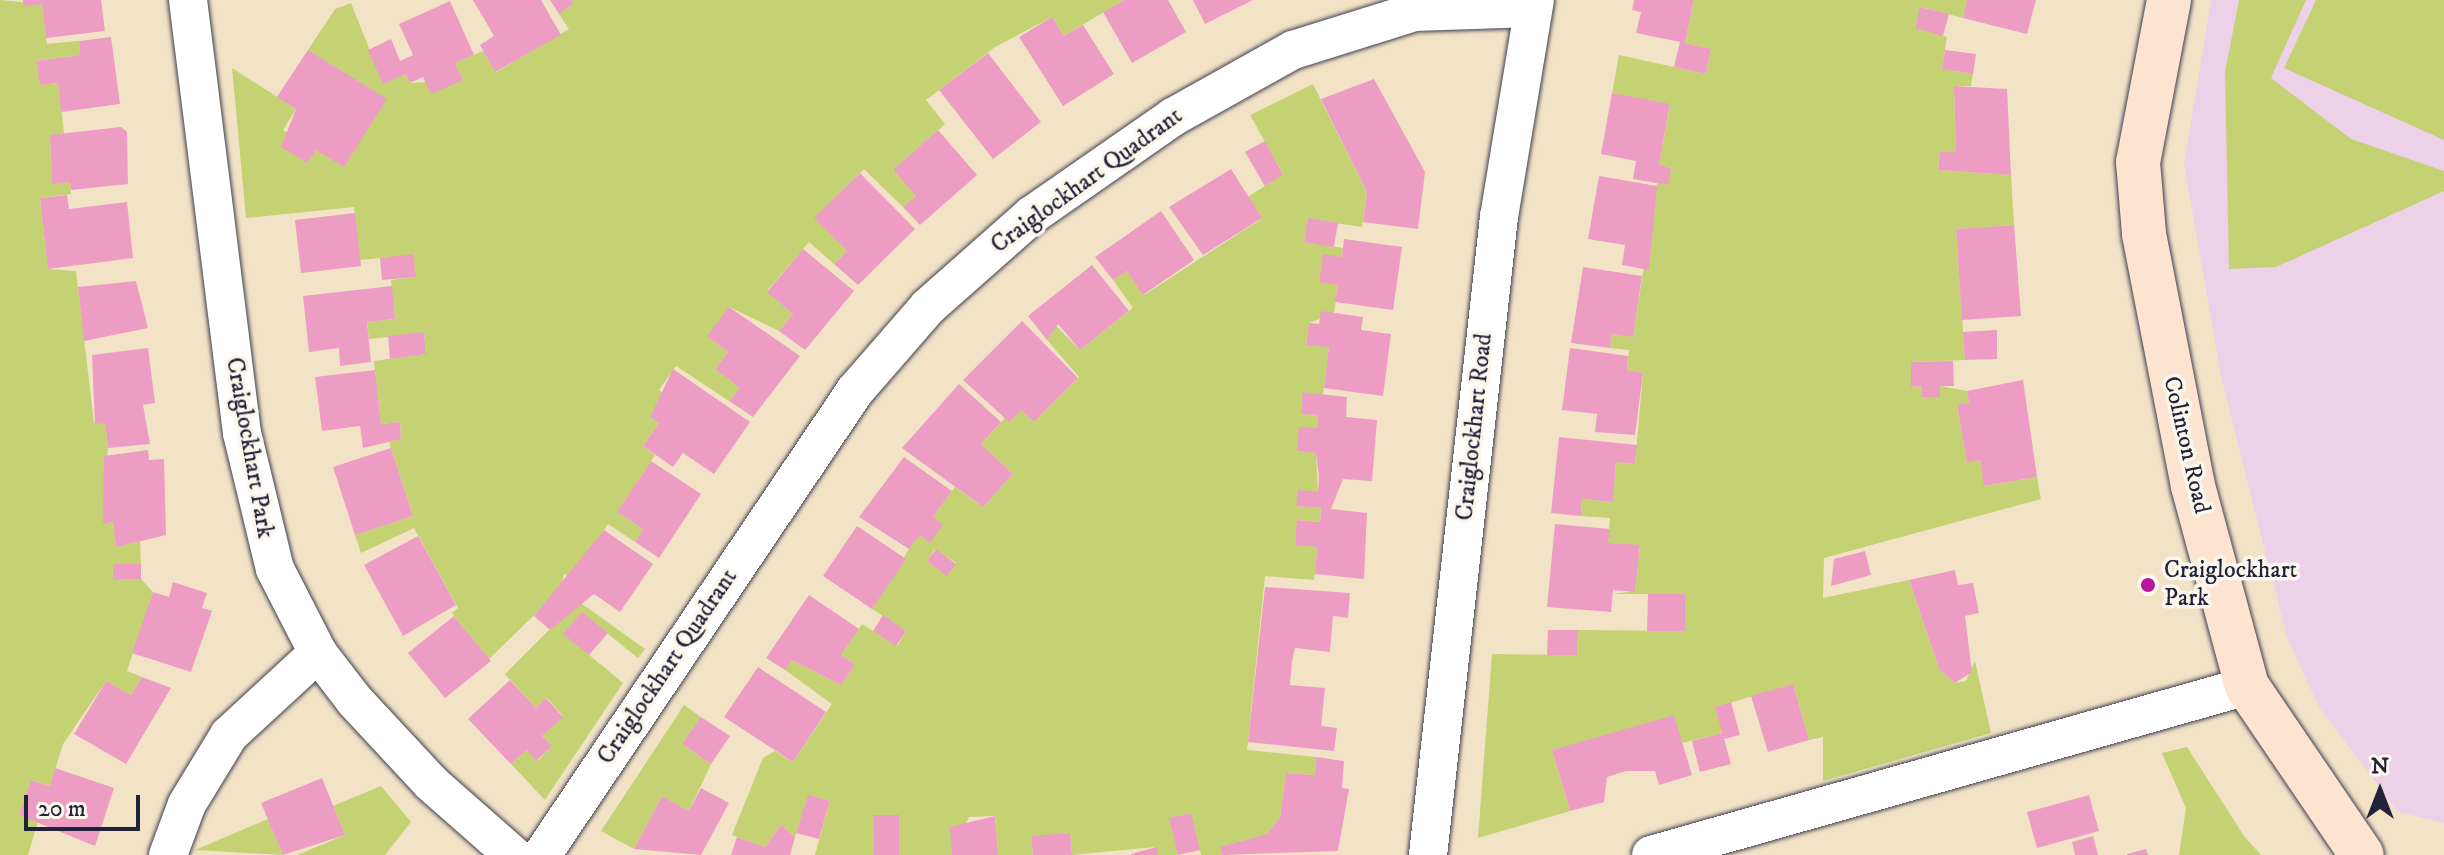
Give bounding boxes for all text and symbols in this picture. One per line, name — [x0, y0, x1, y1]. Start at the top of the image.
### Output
street label: Craiglockhart Quadrant — [986, 102, 1188, 260]
street label: Craiglockhart Road — [1451, 332, 1499, 522]
street label: Craiglockhart Park — [219, 355, 279, 541]
street label: Colinton Road — [2156, 374, 2216, 516]
place label: Craiglockhart Park — [2164, 557, 2297, 613]
street label: Craiglockhart Quadrant — [592, 564, 744, 770]
marker: Craiglockhart Park — [2139, 576, 2157, 594]
north arrow — [2340, 751, 2420, 831]
text: N — [2371, 753, 2389, 780]
scale bar — [28, 779, 144, 829]
text: 20 m — [38, 794, 86, 824]

